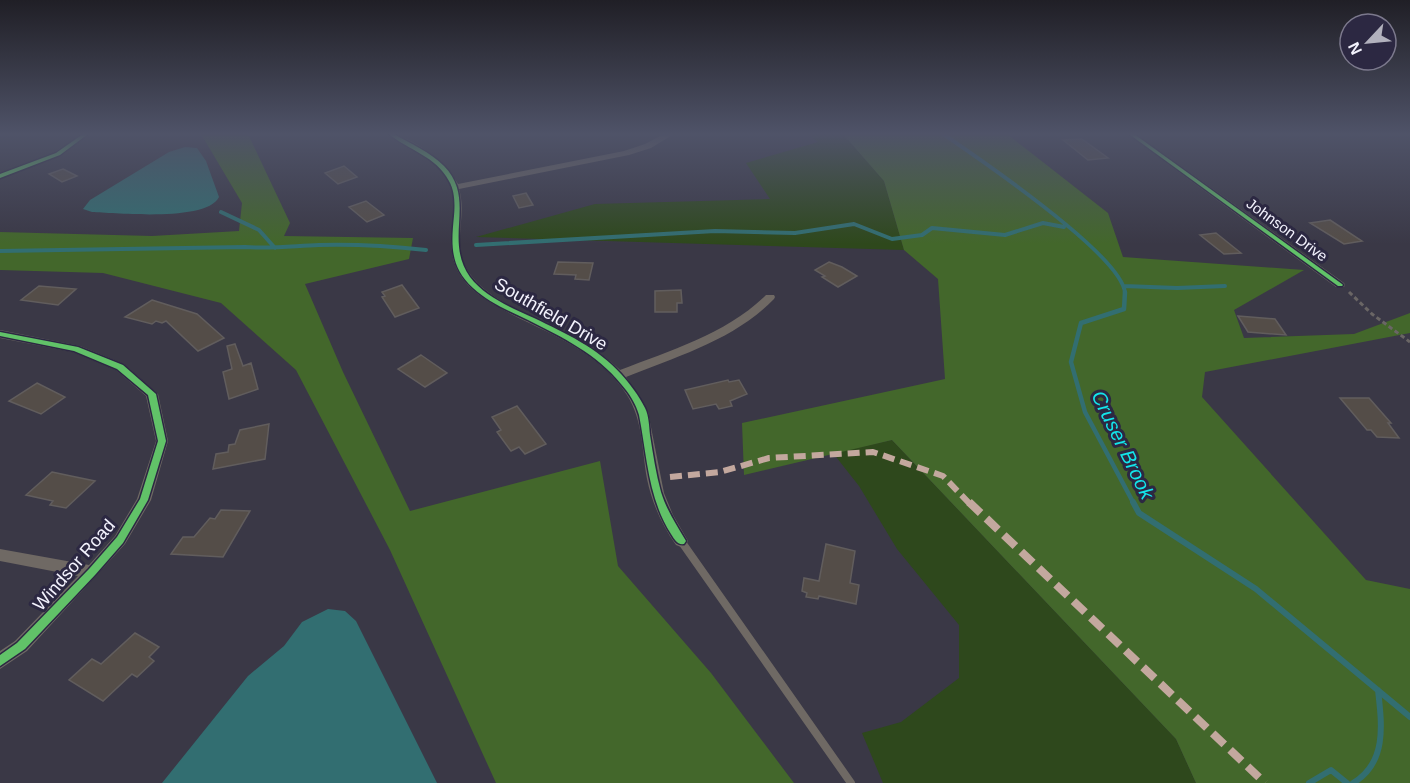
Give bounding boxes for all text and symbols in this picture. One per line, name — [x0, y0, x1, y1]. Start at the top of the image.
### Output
north arrow — [1338, 12, 1398, 72]
text: N — [1345, 39, 1365, 57]
street label: Johnson Drive — [1244, 195, 1331, 265]
street label: Southfield Drive — [491, 274, 611, 354]
water label: Cruser Brook — [1087, 387, 1159, 504]
street label: Windsor Road — [29, 515, 119, 615]

